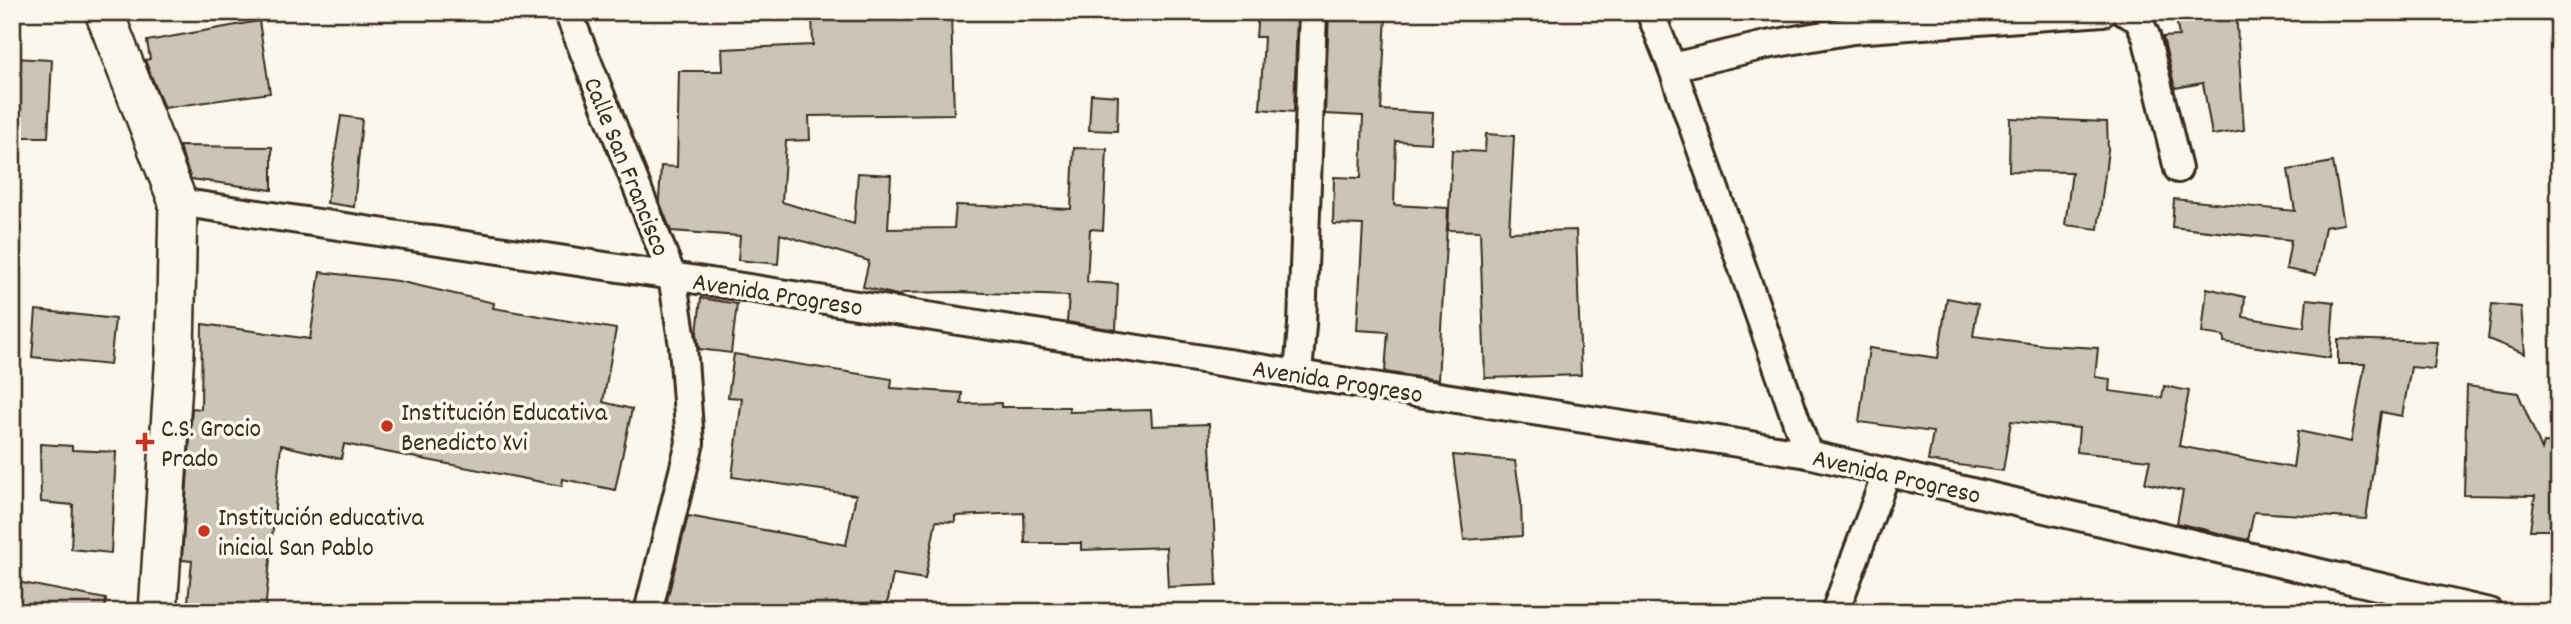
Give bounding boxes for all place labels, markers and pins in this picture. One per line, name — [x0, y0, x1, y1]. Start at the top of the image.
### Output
place label: Institución Educativa Benedicto Xvi — [401, 396, 608, 463]
place label: C.S. Grocio Prado — [161, 412, 261, 479]
marker: Institución Educativa Benedicto Xvi — [379, 418, 395, 434]
marker: C.S. Grocio Prado — [135, 432, 155, 452]
place label: Institución educativa inicial San Pablo — [218, 501, 425, 568]
marker: Institución educativa inicial San Pablo — [196, 523, 212, 539]

